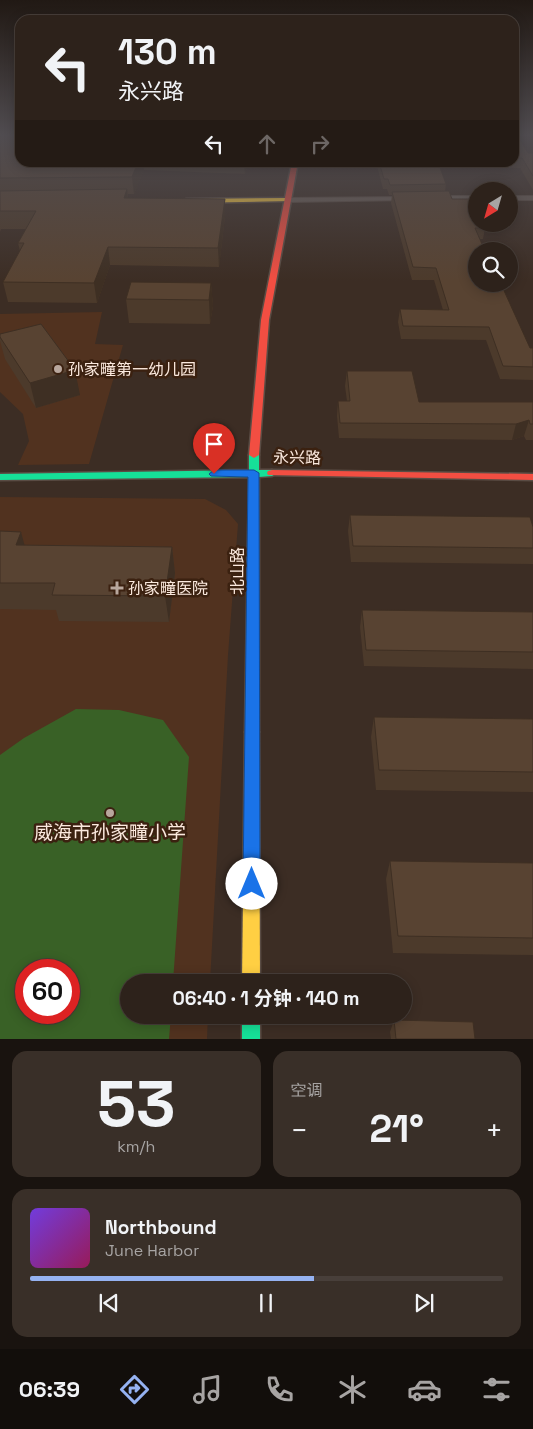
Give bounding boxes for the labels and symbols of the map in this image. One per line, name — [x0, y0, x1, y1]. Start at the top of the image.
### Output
north arrow — [468, 182, 518, 232]
place label: 孙家疃第一幼儿园 — [68, 359, 196, 380]
marker: 孙家疃第一幼儿园 — [52, 363, 64, 375]
pin — [193, 423, 235, 474]
street label: 永兴路 — [273, 447, 321, 468]
street label: 北山路 — [227, 547, 248, 595]
place label: 孙家疃医院 — [128, 578, 208, 599]
marker: 孙家疃医院 — [110, 581, 124, 595]
marker: 威海市孙家疃小学 — [104, 807, 116, 819]
place label: 威海市孙家疃小学 — [34, 820, 186, 845]
position arrow — [225, 857, 277, 909]
speed limit sign: 60 — [15, 959, 80, 1024]

